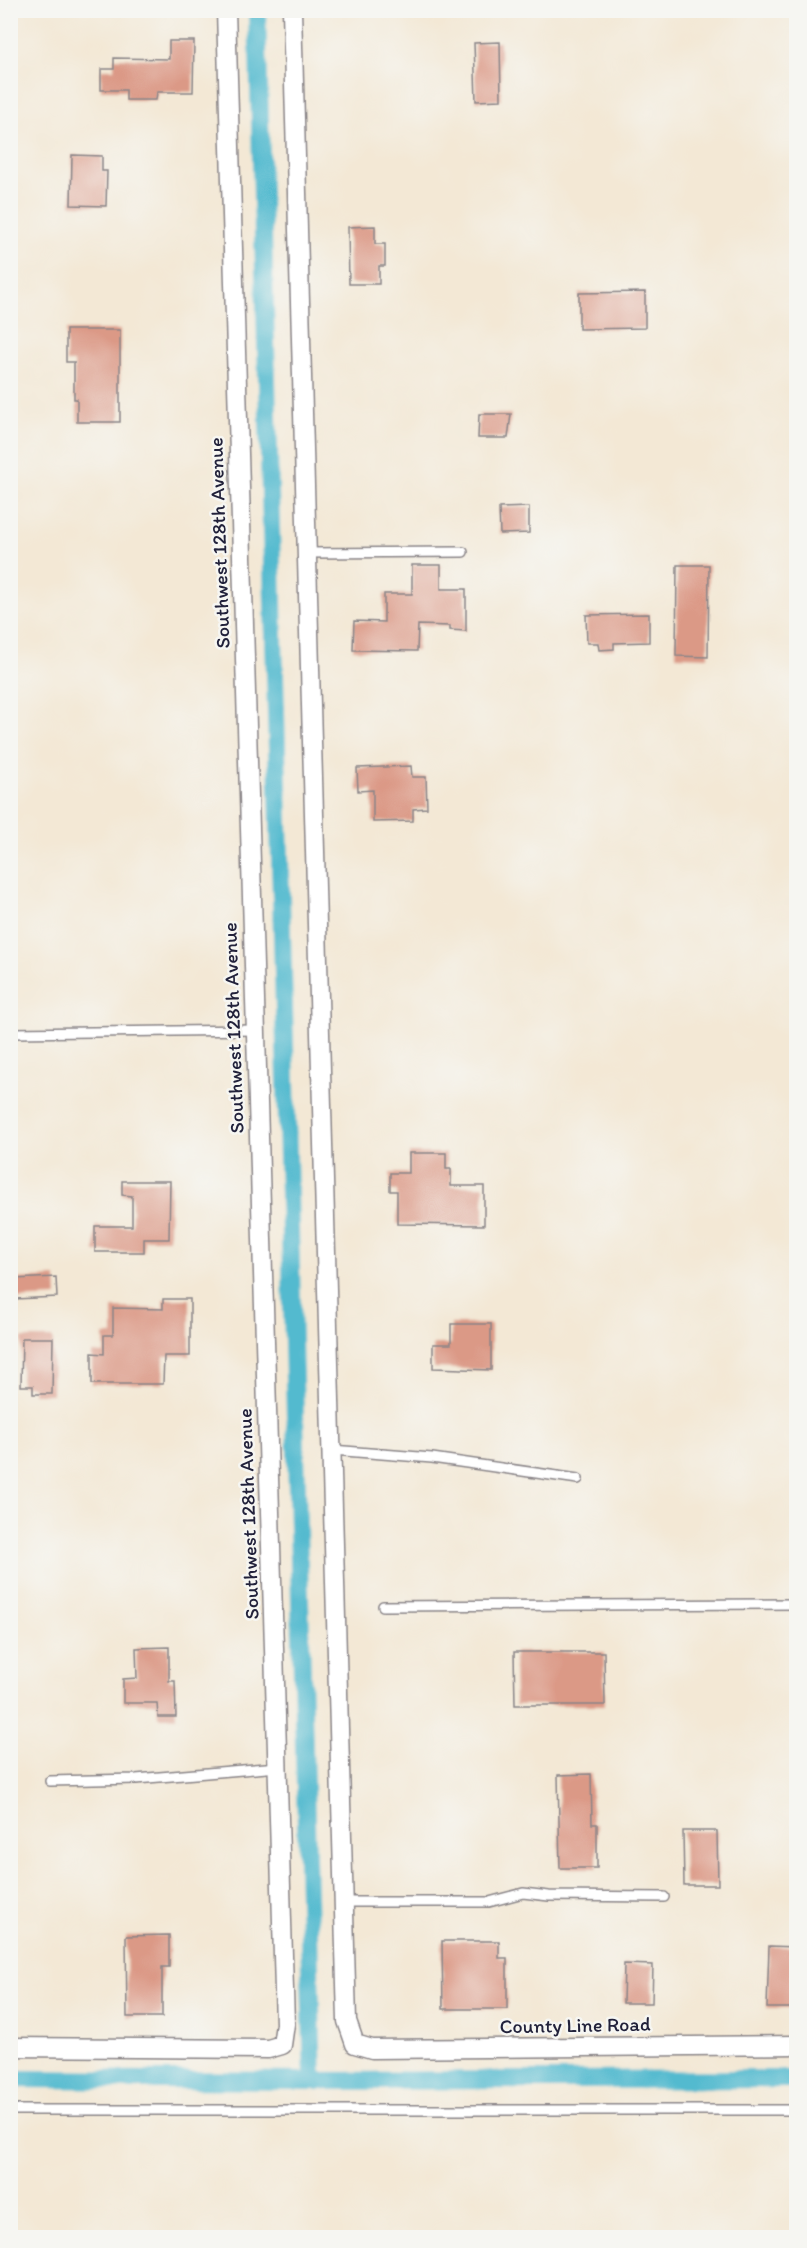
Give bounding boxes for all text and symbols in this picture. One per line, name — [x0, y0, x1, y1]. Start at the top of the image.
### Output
street label: Southwest 128th Avenue — [203, 437, 235, 649]
street label: Southwest 128th Avenue — [217, 922, 249, 1134]
street label: Southwest 128th Avenue — [232, 1408, 264, 1620]
street label: County Line Road — [499, 2012, 651, 2038]

